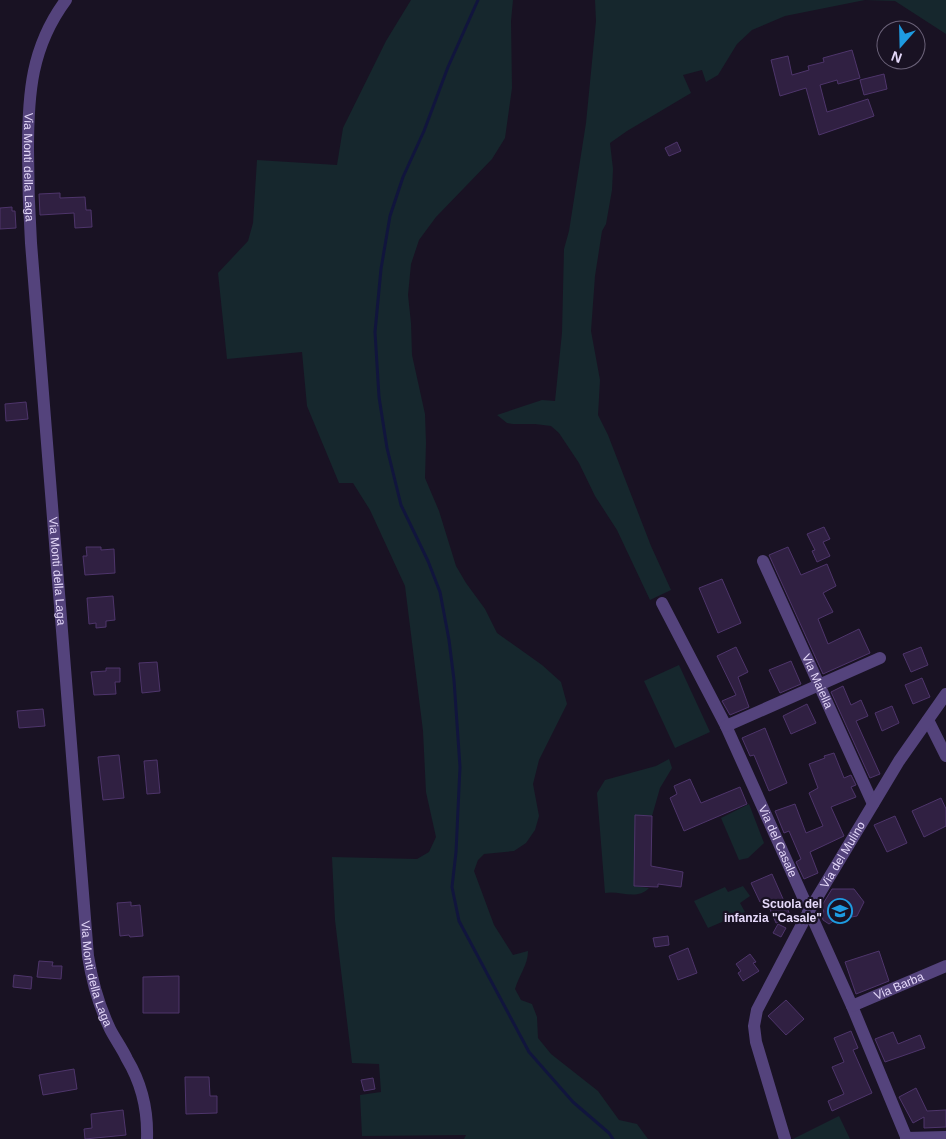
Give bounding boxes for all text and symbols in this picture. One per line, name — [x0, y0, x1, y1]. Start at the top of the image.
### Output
north arrow — [876, 20, 926, 70]
text: N — [889, 48, 904, 66]
street label: Via Monti della Laga — [21, 112, 37, 222]
street label: Via Monti della Laga — [46, 516, 69, 626]
street label: Via Maiella — [799, 652, 836, 711]
street label: Via del Casale — [756, 803, 800, 880]
street label: Via del Mulino — [817, 819, 868, 891]
place label: Scuola del infanzia "Casale" — [724, 897, 822, 925]
school or university icon: Scuola del infanzia "Casale" — [827, 898, 853, 924]
street label: Via Monti della Laga — [78, 920, 115, 1029]
street label: Via Barba — [872, 969, 926, 1003]

